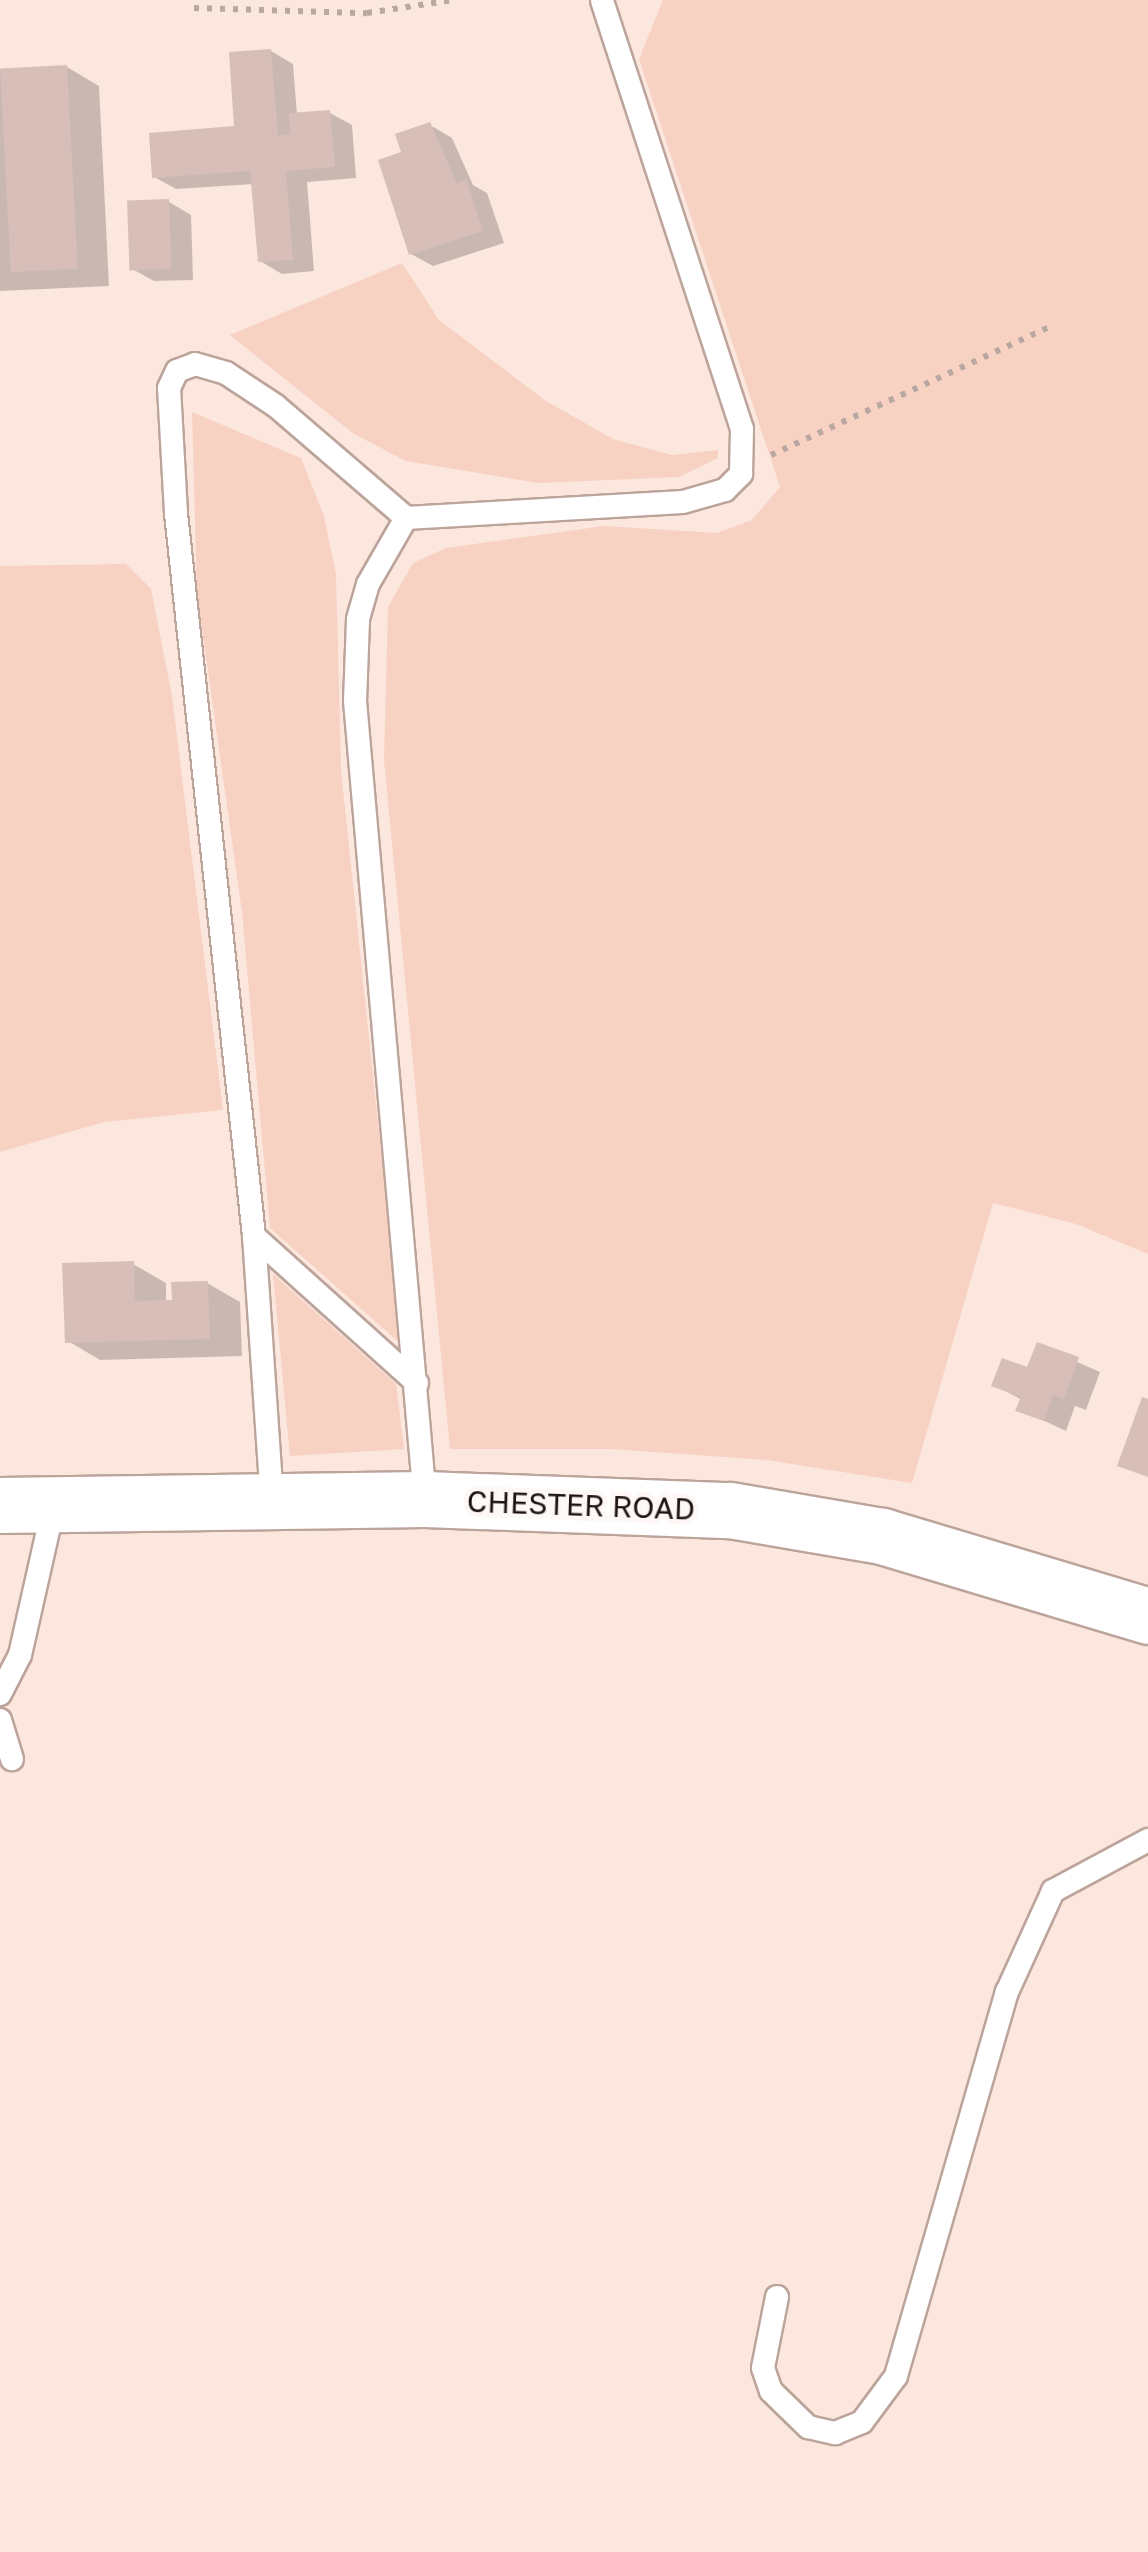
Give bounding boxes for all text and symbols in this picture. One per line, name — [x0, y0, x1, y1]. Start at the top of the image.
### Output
street label: CHESTER ROAD — [466, 1483, 696, 1527]

